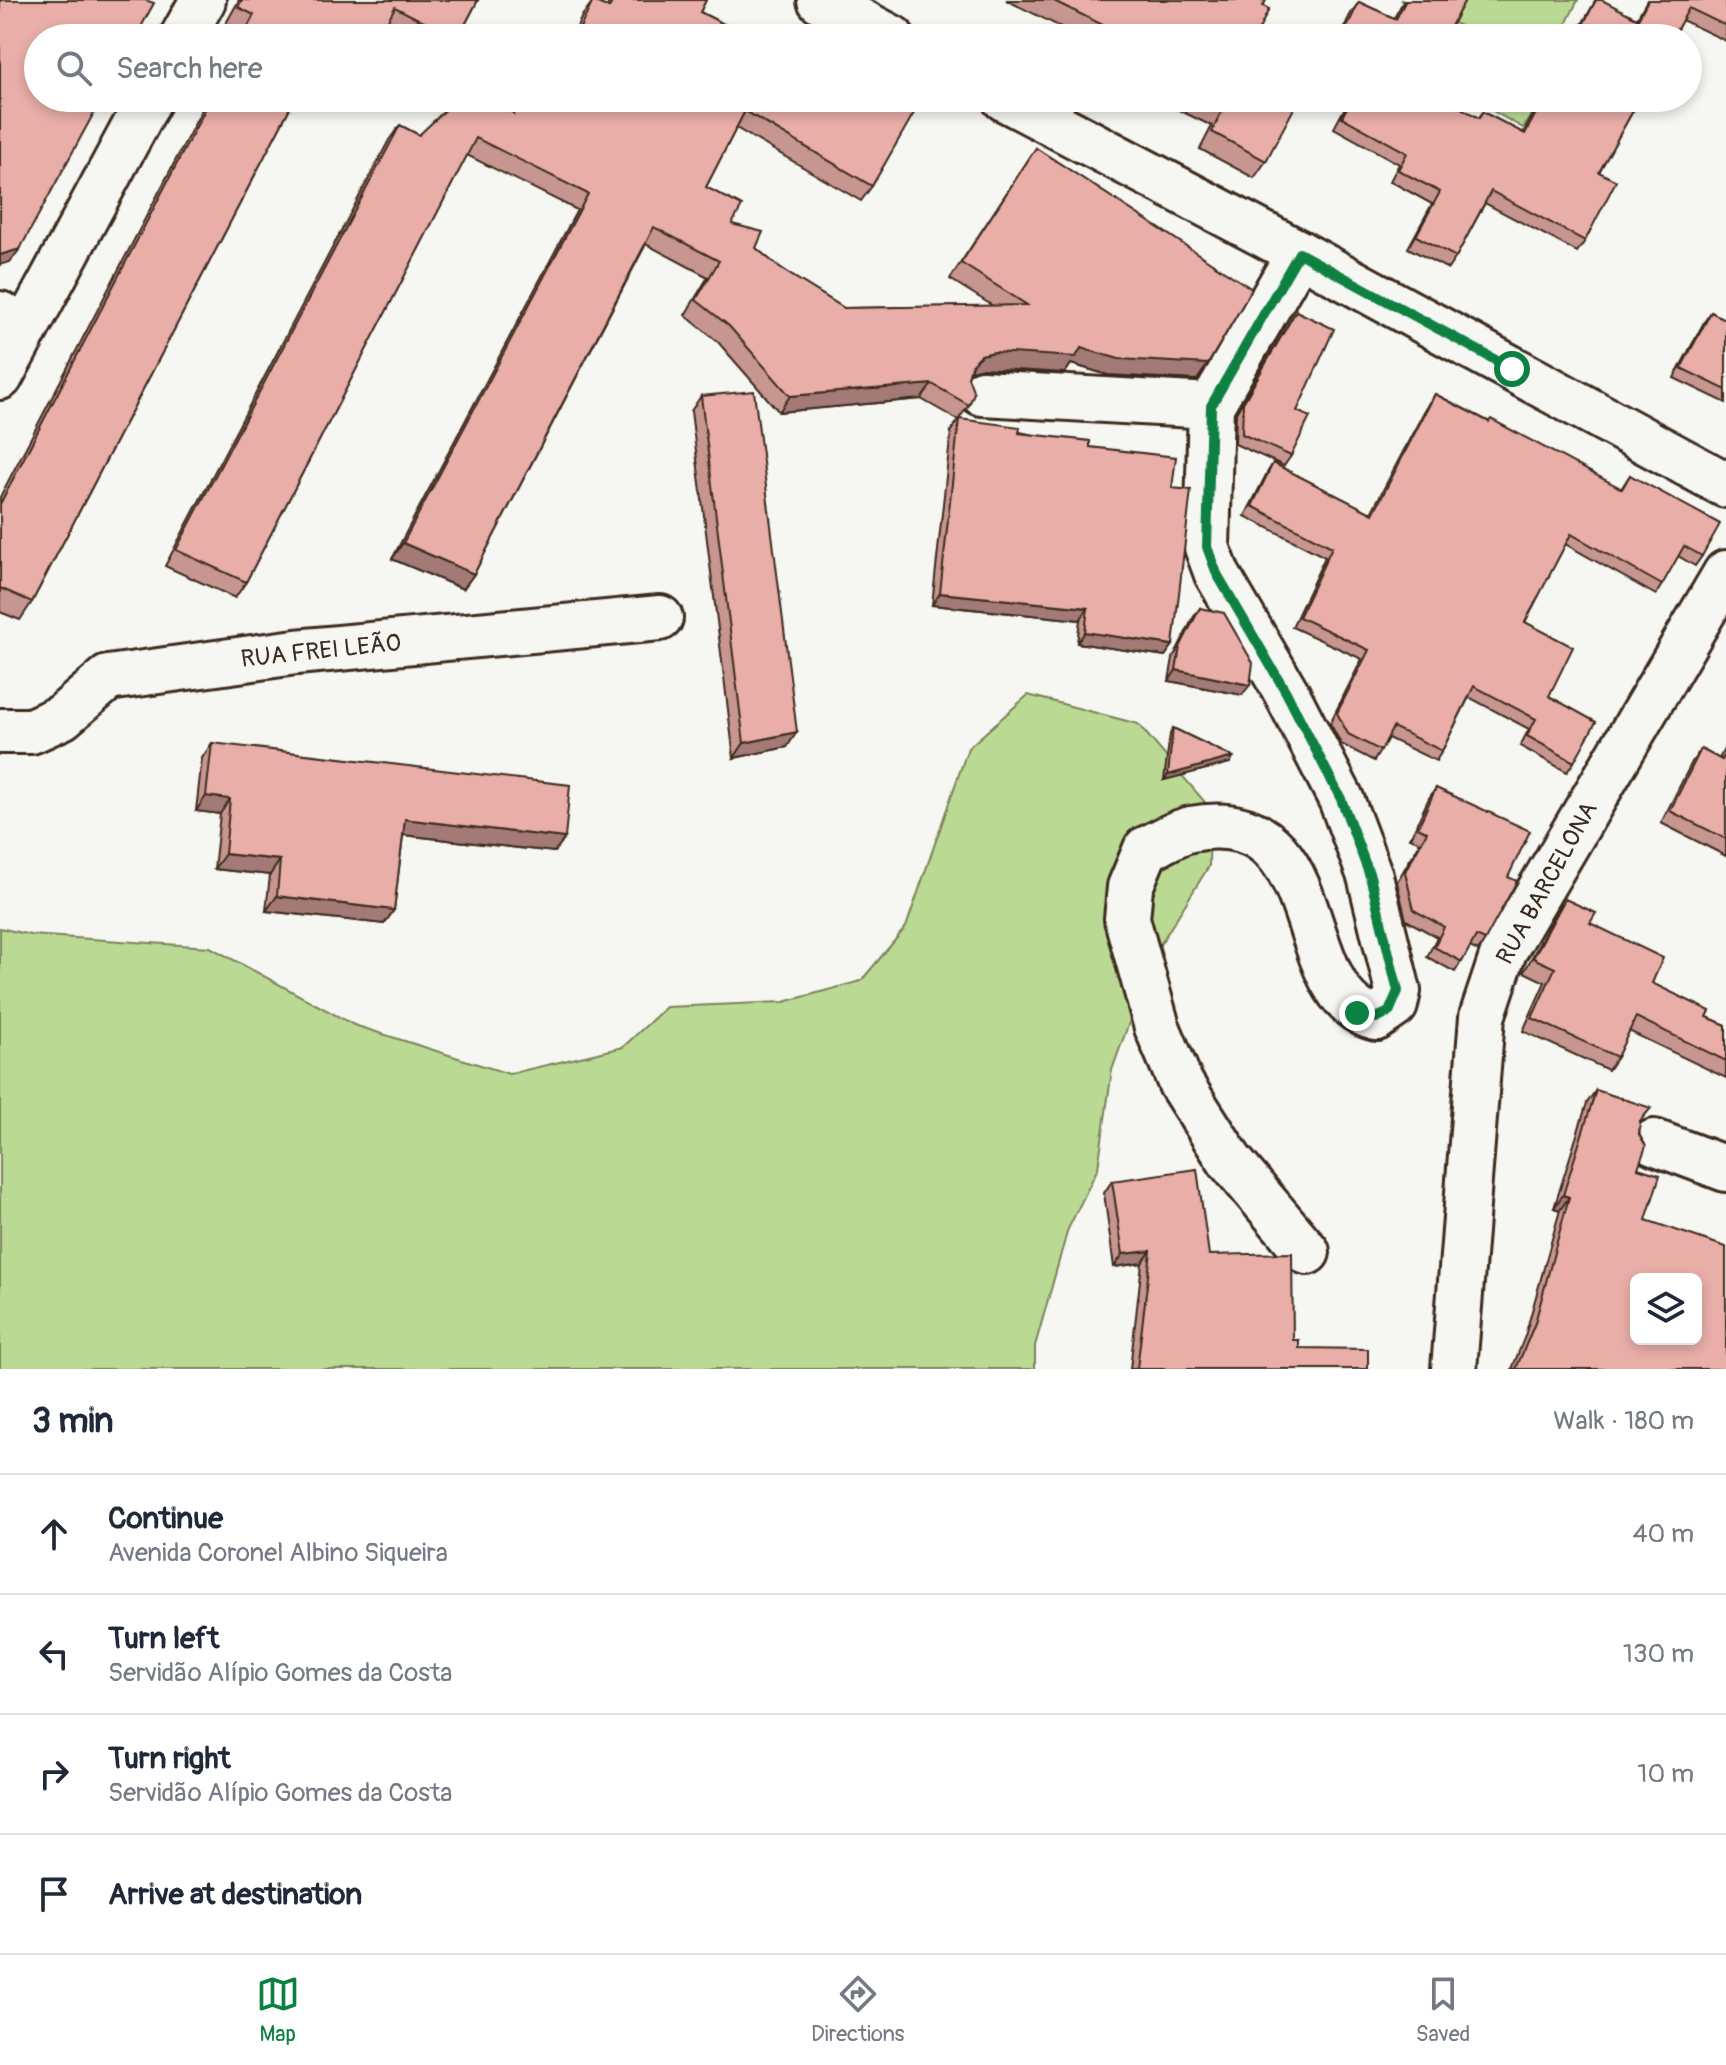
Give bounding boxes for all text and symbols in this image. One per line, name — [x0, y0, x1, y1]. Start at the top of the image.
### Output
search box — [24, 24, 1702, 112]
icon: search — [52, 46, 96, 90]
text: Search here — [116, 50, 263, 87]
route start — [1494, 351, 1530, 387]
street label: RUA FREI LEÃO — [240, 628, 402, 674]
street label: RUA BARCELONA — [1490, 797, 1604, 969]
route end — [1339, 995, 1375, 1031]
map controls — [1630, 1273, 1702, 1345]
button: layers — [1630, 1273, 1702, 1345]
text: 3 min — [32, 1400, 114, 1443]
text: Walk · 180 m — [1553, 1405, 1694, 1437]
text: Continue — [108, 1500, 223, 1537]
icon: ahead — [32, 1512, 76, 1556]
text: 40 m — [1632, 1518, 1694, 1550]
text: Avenida Coronel Albino Siqueira — [108, 1537, 448, 1569]
text: Turn left — [108, 1620, 219, 1657]
icon: left — [32, 1632, 76, 1676]
text: 130 m — [1623, 1638, 1694, 1670]
text: Servidão Alípio Gomes da Costa — [108, 1657, 452, 1689]
text: Turn right — [108, 1740, 231, 1777]
icon: right — [32, 1752, 76, 1796]
text: 10 m — [1637, 1758, 1694, 1790]
text: Servidão Alípio Gomes da Costa — [108, 1777, 452, 1809]
icon: arrive — [32, 1872, 76, 1916]
text: Arrive at destination — [108, 1876, 362, 1913]
tab: Map — [256, 1972, 300, 2048]
tab: Directions — [811, 1972, 904, 2048]
tab: Saved — [1416, 1972, 1470, 2048]

